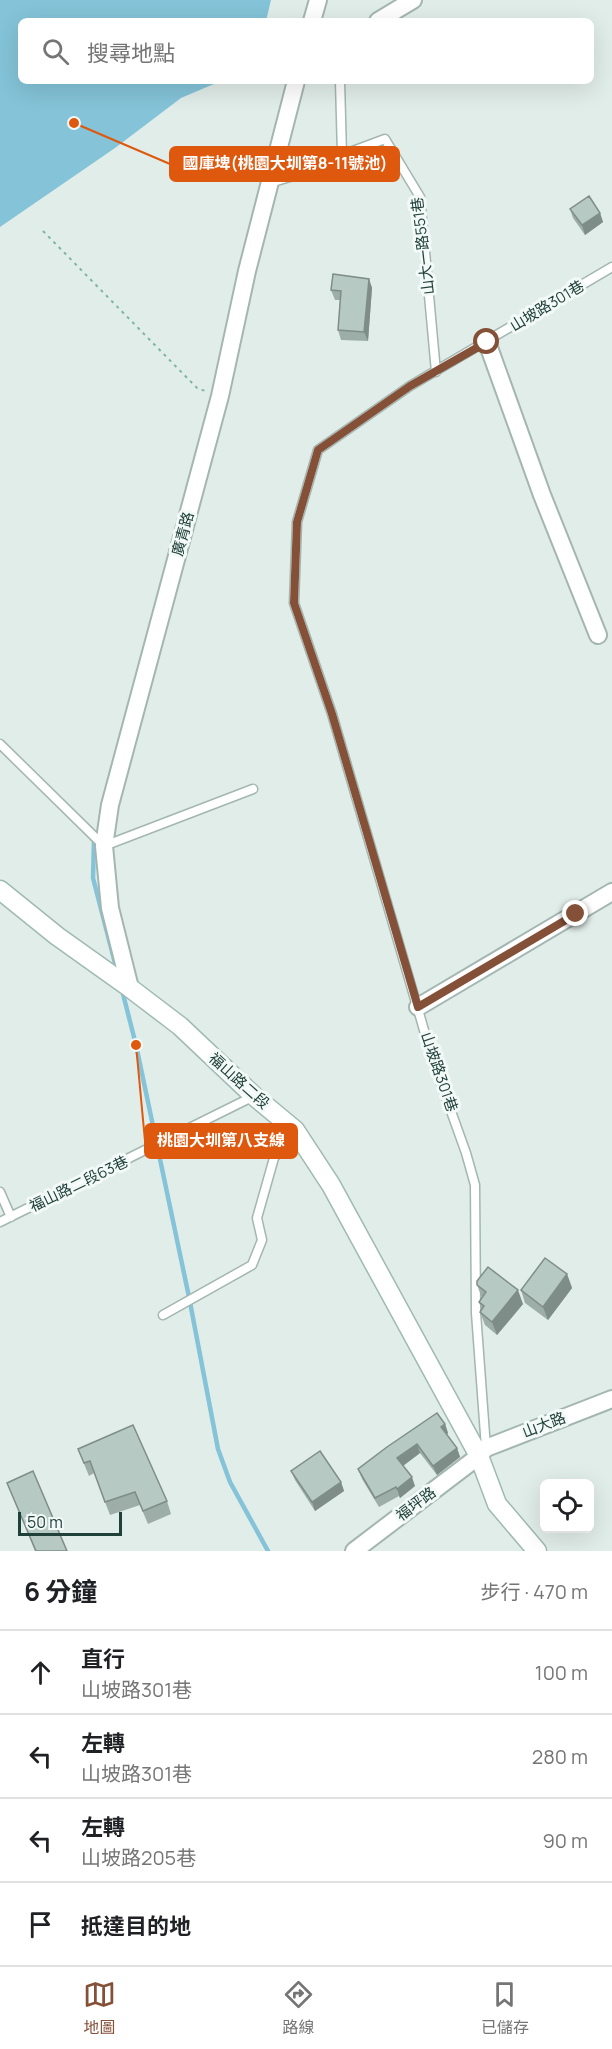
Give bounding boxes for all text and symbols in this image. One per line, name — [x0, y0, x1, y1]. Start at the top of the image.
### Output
search box — [18, 18, 594, 84]
icon: search — [39, 35, 72, 68]
text: 搜尋地點 — [87, 38, 175, 68]
callout: 國庫埤(桃園大圳第8-11號池) — [170, 147, 399, 181]
text: 國庫埤(桃園大圳第8-11號池) — [182, 152, 388, 174]
street label: 山大一路551巷 — [406, 196, 439, 296]
street label: 山坡路301巷 — [506, 275, 588, 336]
route start — [473, 328, 499, 354]
street label: 廣青路 — [167, 509, 198, 558]
route end — [562, 900, 588, 926]
street label: 山坡路301巷 — [416, 1029, 463, 1115]
street label: 福山路二段 — [204, 1048, 274, 1114]
callout: 桃園大圳第八支線 — [145, 1124, 297, 1158]
text: 桃園大圳第八支線 — [157, 1129, 285, 1151]
street label: 福山路二段63巷 — [26, 1151, 132, 1217]
street label: 山大路 — [519, 1407, 569, 1442]
map controls — [540, 1479, 594, 1533]
button: locate — [540, 1479, 594, 1533]
street label: 福坪路 — [391, 1482, 440, 1526]
scale bar — [18, 1509, 122, 1536]
text: 50 m — [27, 1511, 63, 1533]
text: 6 分鐘 — [24, 1573, 97, 1609]
text: 步行 · 470 m — [480, 1578, 588, 1605]
text: 直行 — [81, 1644, 125, 1674]
icon: ahead — [24, 1656, 57, 1689]
text: 100 m — [535, 1659, 588, 1686]
text: 山坡路301巷 — [81, 1676, 192, 1703]
text: 左轉 — [81, 1728, 125, 1758]
icon: left — [24, 1740, 57, 1773]
text: 280 m — [532, 1743, 588, 1770]
text: 山坡路301巷 — [81, 1760, 192, 1787]
text: 左轉 — [81, 1812, 125, 1842]
icon: left — [24, 1824, 57, 1857]
text: 90 m — [542, 1827, 588, 1854]
text: 山坡路205巷 — [81, 1844, 196, 1871]
icon: arrive — [24, 1908, 57, 1941]
text: 抵達目的地 — [81, 1911, 191, 1941]
tab: 地圖 — [83, 1978, 116, 2038]
tab: 路線 — [282, 1978, 315, 2038]
tab: 已儲存 — [481, 1978, 529, 2038]

